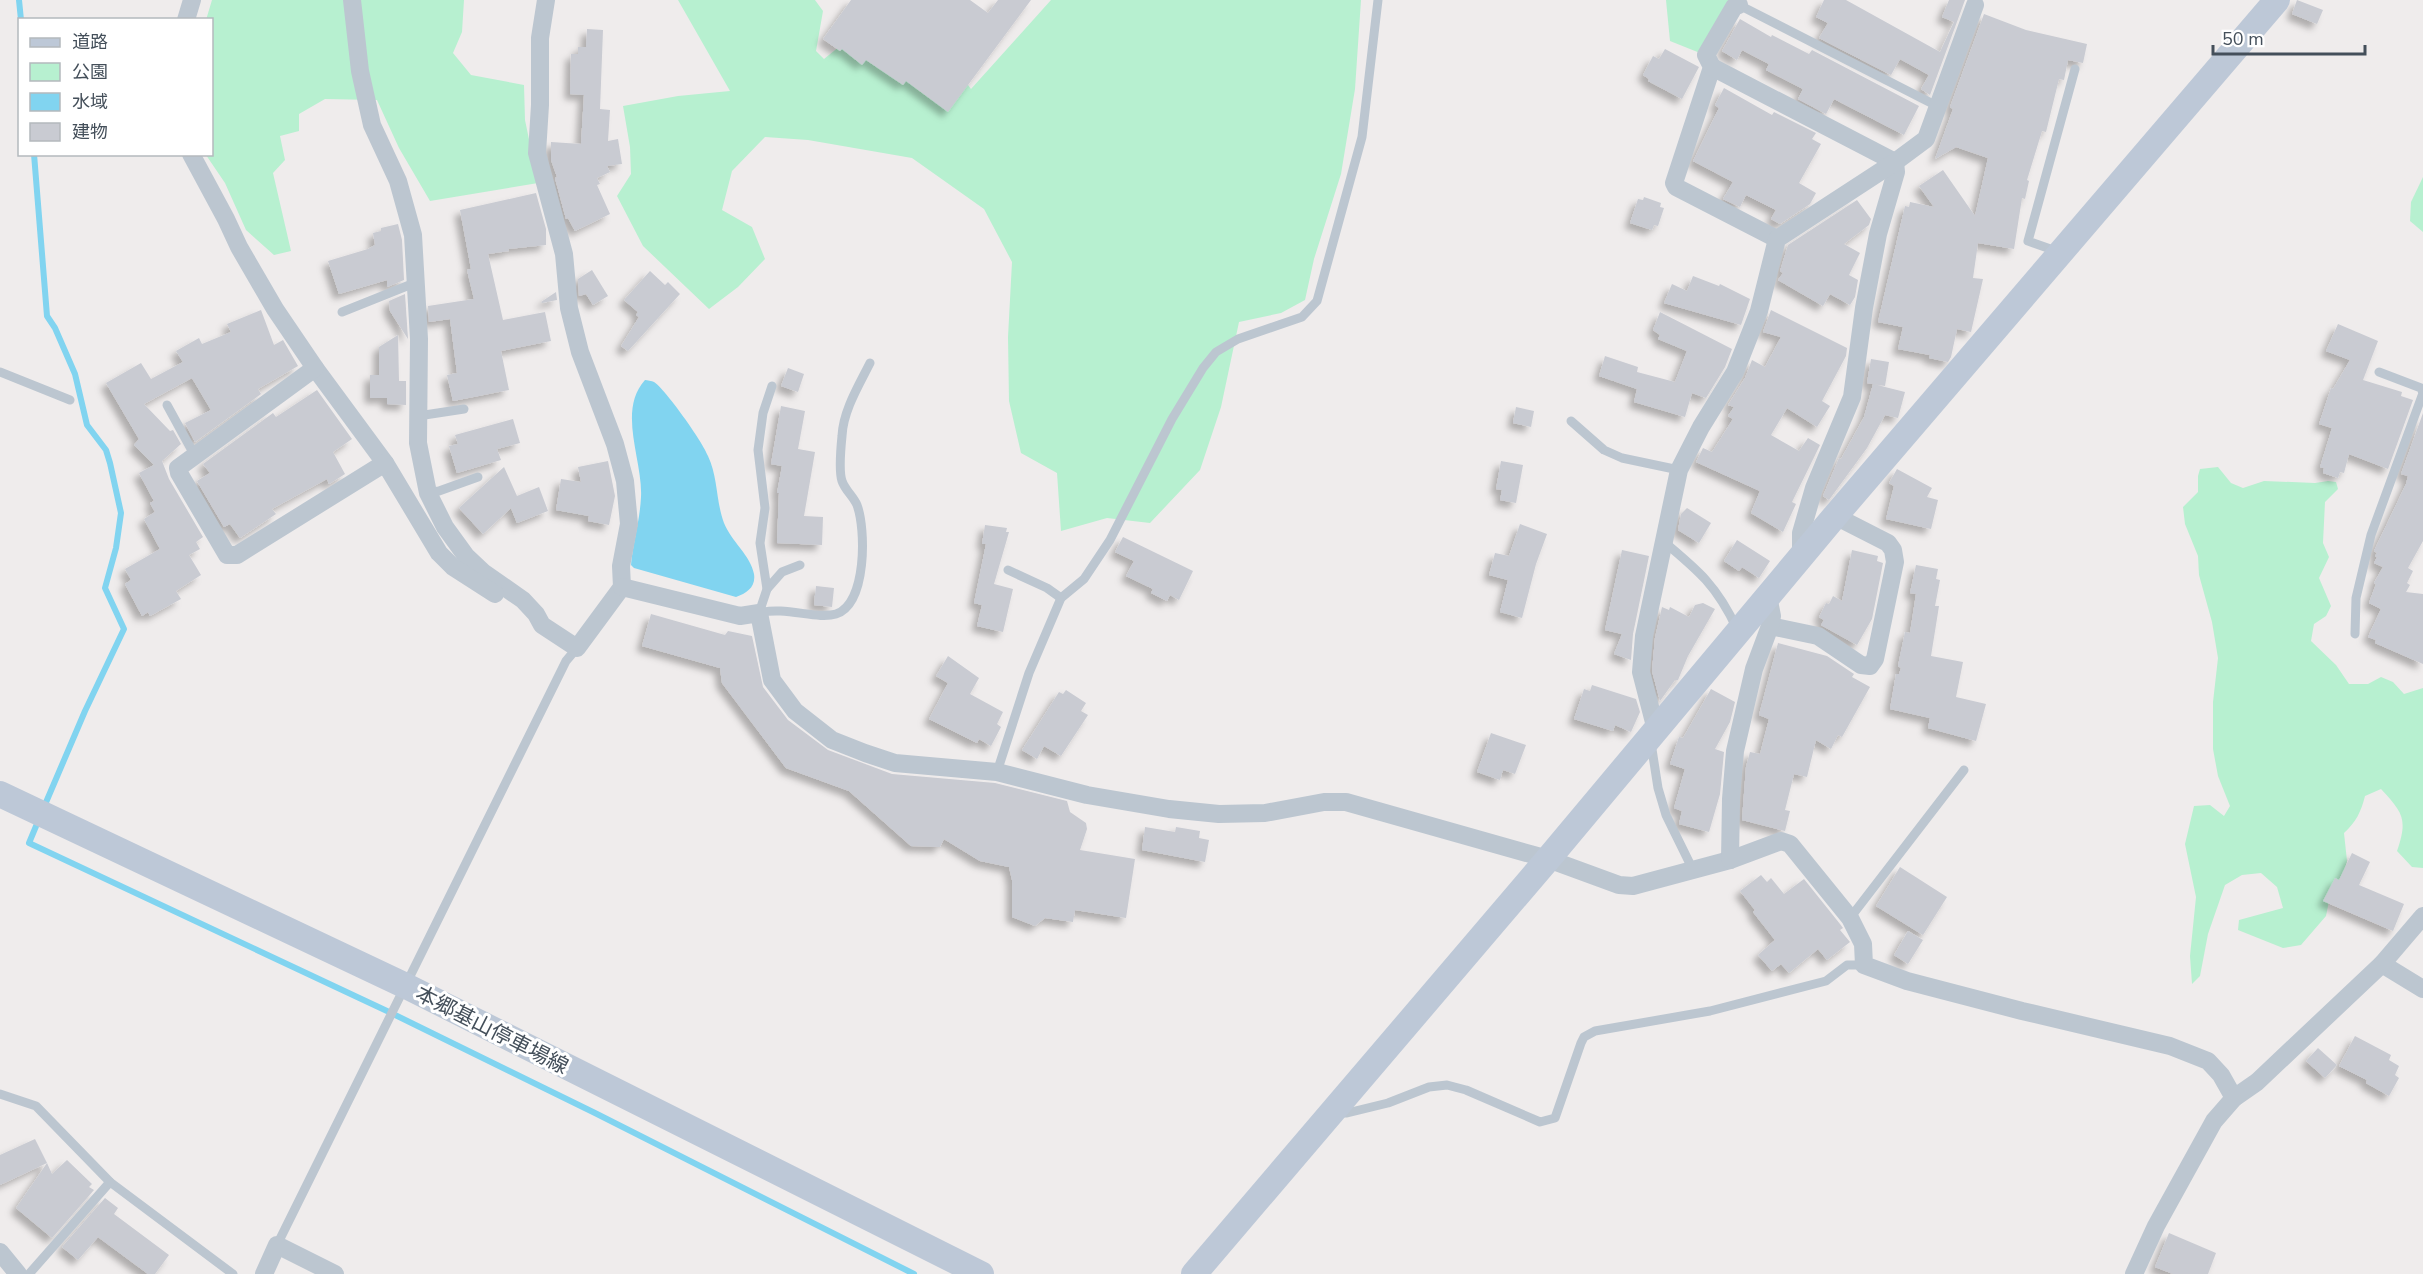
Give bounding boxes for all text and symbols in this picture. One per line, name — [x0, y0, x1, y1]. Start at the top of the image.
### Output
legend — [18, 18, 213, 156]
scale bar — [2213, 18, 2364, 56]
text: 50 m — [2222, 27, 2264, 51]
text: 道路 — [72, 30, 108, 54]
text: 公園 — [72, 60, 108, 84]
text: 水域 — [72, 90, 108, 114]
text: 建物 — [72, 120, 108, 144]
street label: 本郷基山停車場線 — [411, 979, 573, 1081]

